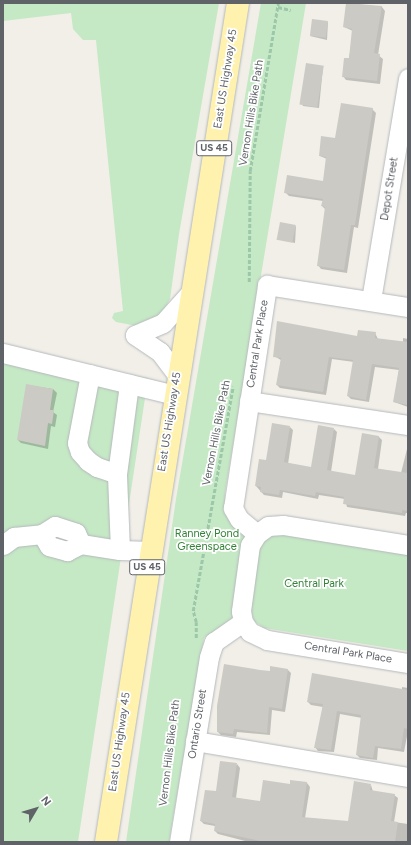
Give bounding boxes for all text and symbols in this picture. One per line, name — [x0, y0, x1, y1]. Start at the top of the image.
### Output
street label: East US Highway 45 — [212, 28, 240, 130]
street label: Vernon Hills Bike Path — [237, 59, 267, 167]
road number: US 45 — [196, 140, 232, 156]
street label: Depot Street — [378, 156, 402, 222]
street label: Central Park Place — [245, 299, 271, 389]
street label: East US Highway 45 — [156, 371, 184, 473]
street label: Vernon Hills Bike Path — [200, 379, 234, 487]
park label: Ranney Pond Greenspace — [175, 528, 239, 554]
road number: US 45 — [129, 559, 165, 575]
park label: Central Park — [284, 577, 344, 591]
street label: Central Park Place — [303, 640, 393, 666]
street label: Ontario Street — [186, 688, 210, 760]
street label: East US Highway 45 — [106, 691, 134, 793]
street label: Vernon Hills Bike Path — [157, 699, 183, 807]
north arrow — [16, 789, 56, 829]
text: N — [38, 794, 54, 809]

